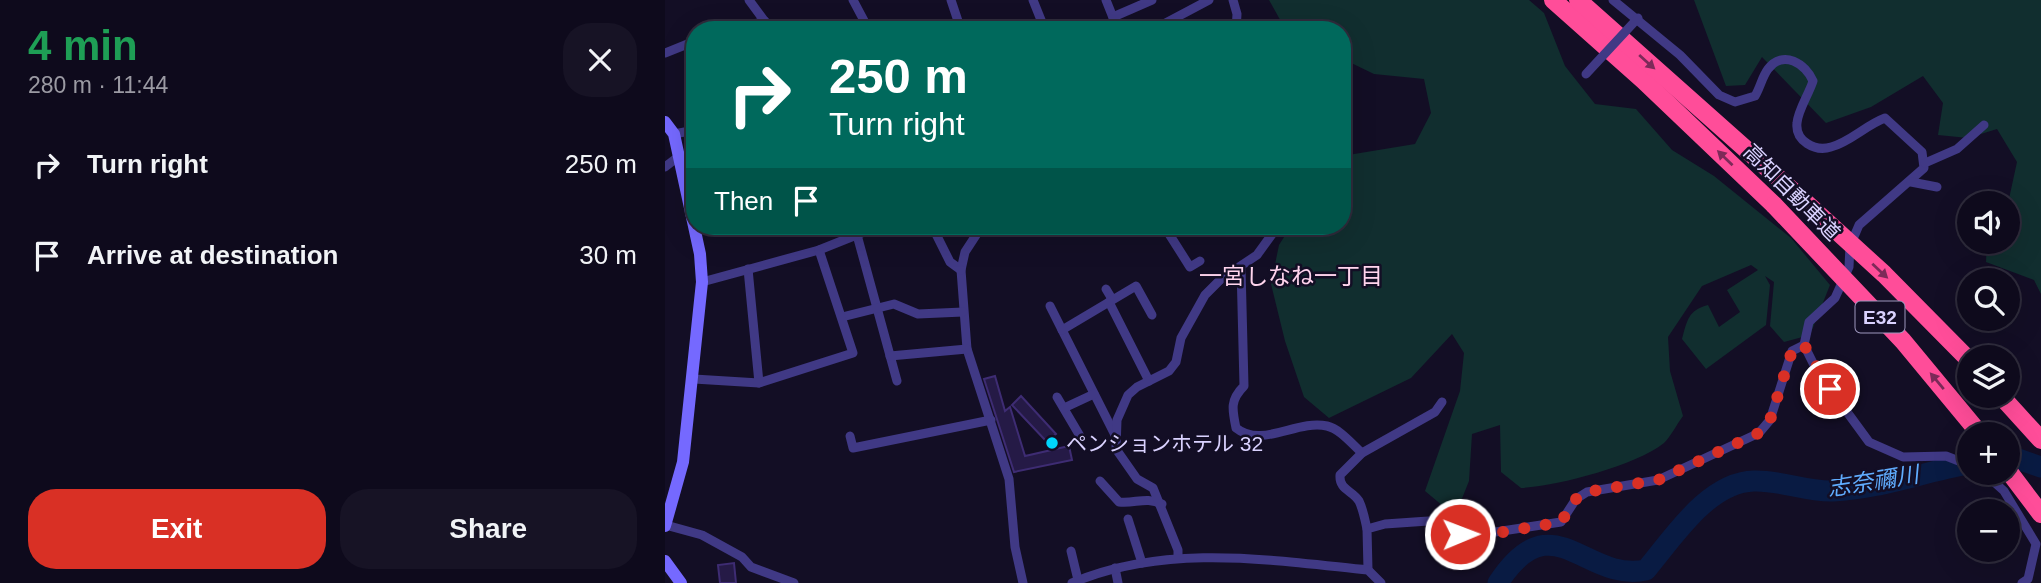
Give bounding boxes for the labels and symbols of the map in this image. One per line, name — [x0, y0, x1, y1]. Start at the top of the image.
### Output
one-way arrow — [1639, 53, 1656, 69]
street label: 高知自動車道 — [1739, 139, 1845, 245]
one-way arrow — [1716, 149, 1733, 166]
district label: 一宮しなね一丁目 — [1199, 263, 1383, 289]
one-way arrow — [1871, 263, 1888, 279]
road number: E32 — [1855, 302, 1905, 332]
pin — [1800, 359, 1860, 419]
one-way arrow — [1930, 373, 1945, 390]
place label: ペンションホテル 32 — [1066, 432, 1263, 455]
marker: ペンションホテル 32 — [1044, 435, 1060, 451]
water label: 志奈禰川 — [1826, 460, 1923, 501]
position arrow — [1423, 497, 1497, 571]

